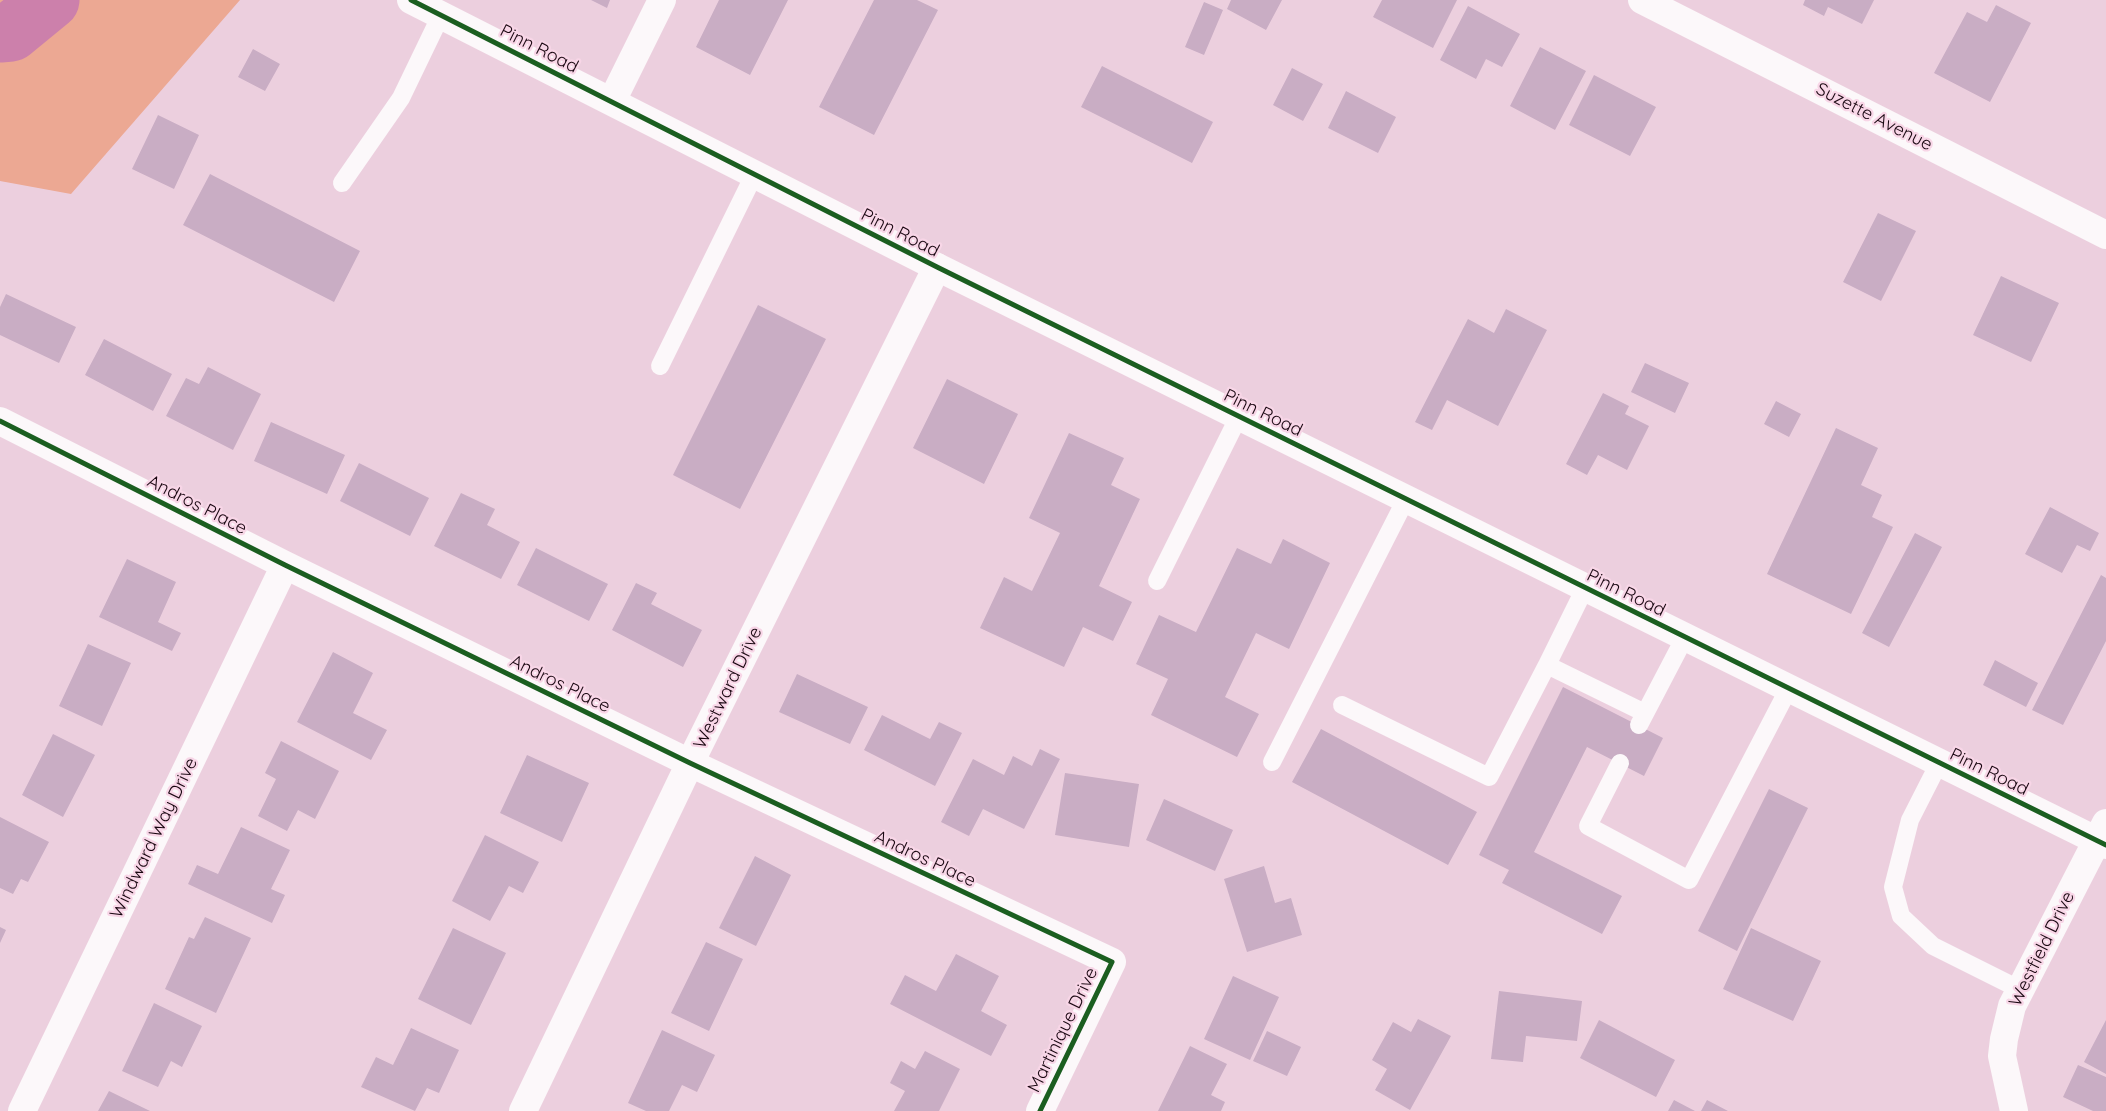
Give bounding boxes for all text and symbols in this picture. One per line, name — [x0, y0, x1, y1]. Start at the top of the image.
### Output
street label: Pinn Road — [496, 20, 582, 78]
street label: Suzette Avenue — [1812, 78, 1936, 156]
street label: Pinn Road — [857, 204, 943, 262]
street label: Pinn Road — [1220, 385, 1306, 441]
street label: Andros Place — [144, 471, 250, 539]
street label: Pinn Road — [1583, 565, 1669, 621]
street label: Westward Drive — [689, 624, 767, 752]
street label: Andros Place — [506, 650, 614, 718]
street label: Pinn Road — [1946, 744, 2032, 800]
street label: Windward Way Drive — [106, 754, 202, 922]
street label: Andros Place — [871, 826, 979, 892]
street label: Westfield Drive — [2005, 888, 2079, 1010]
street label: Martinique Drive — [1023, 964, 1103, 1096]

